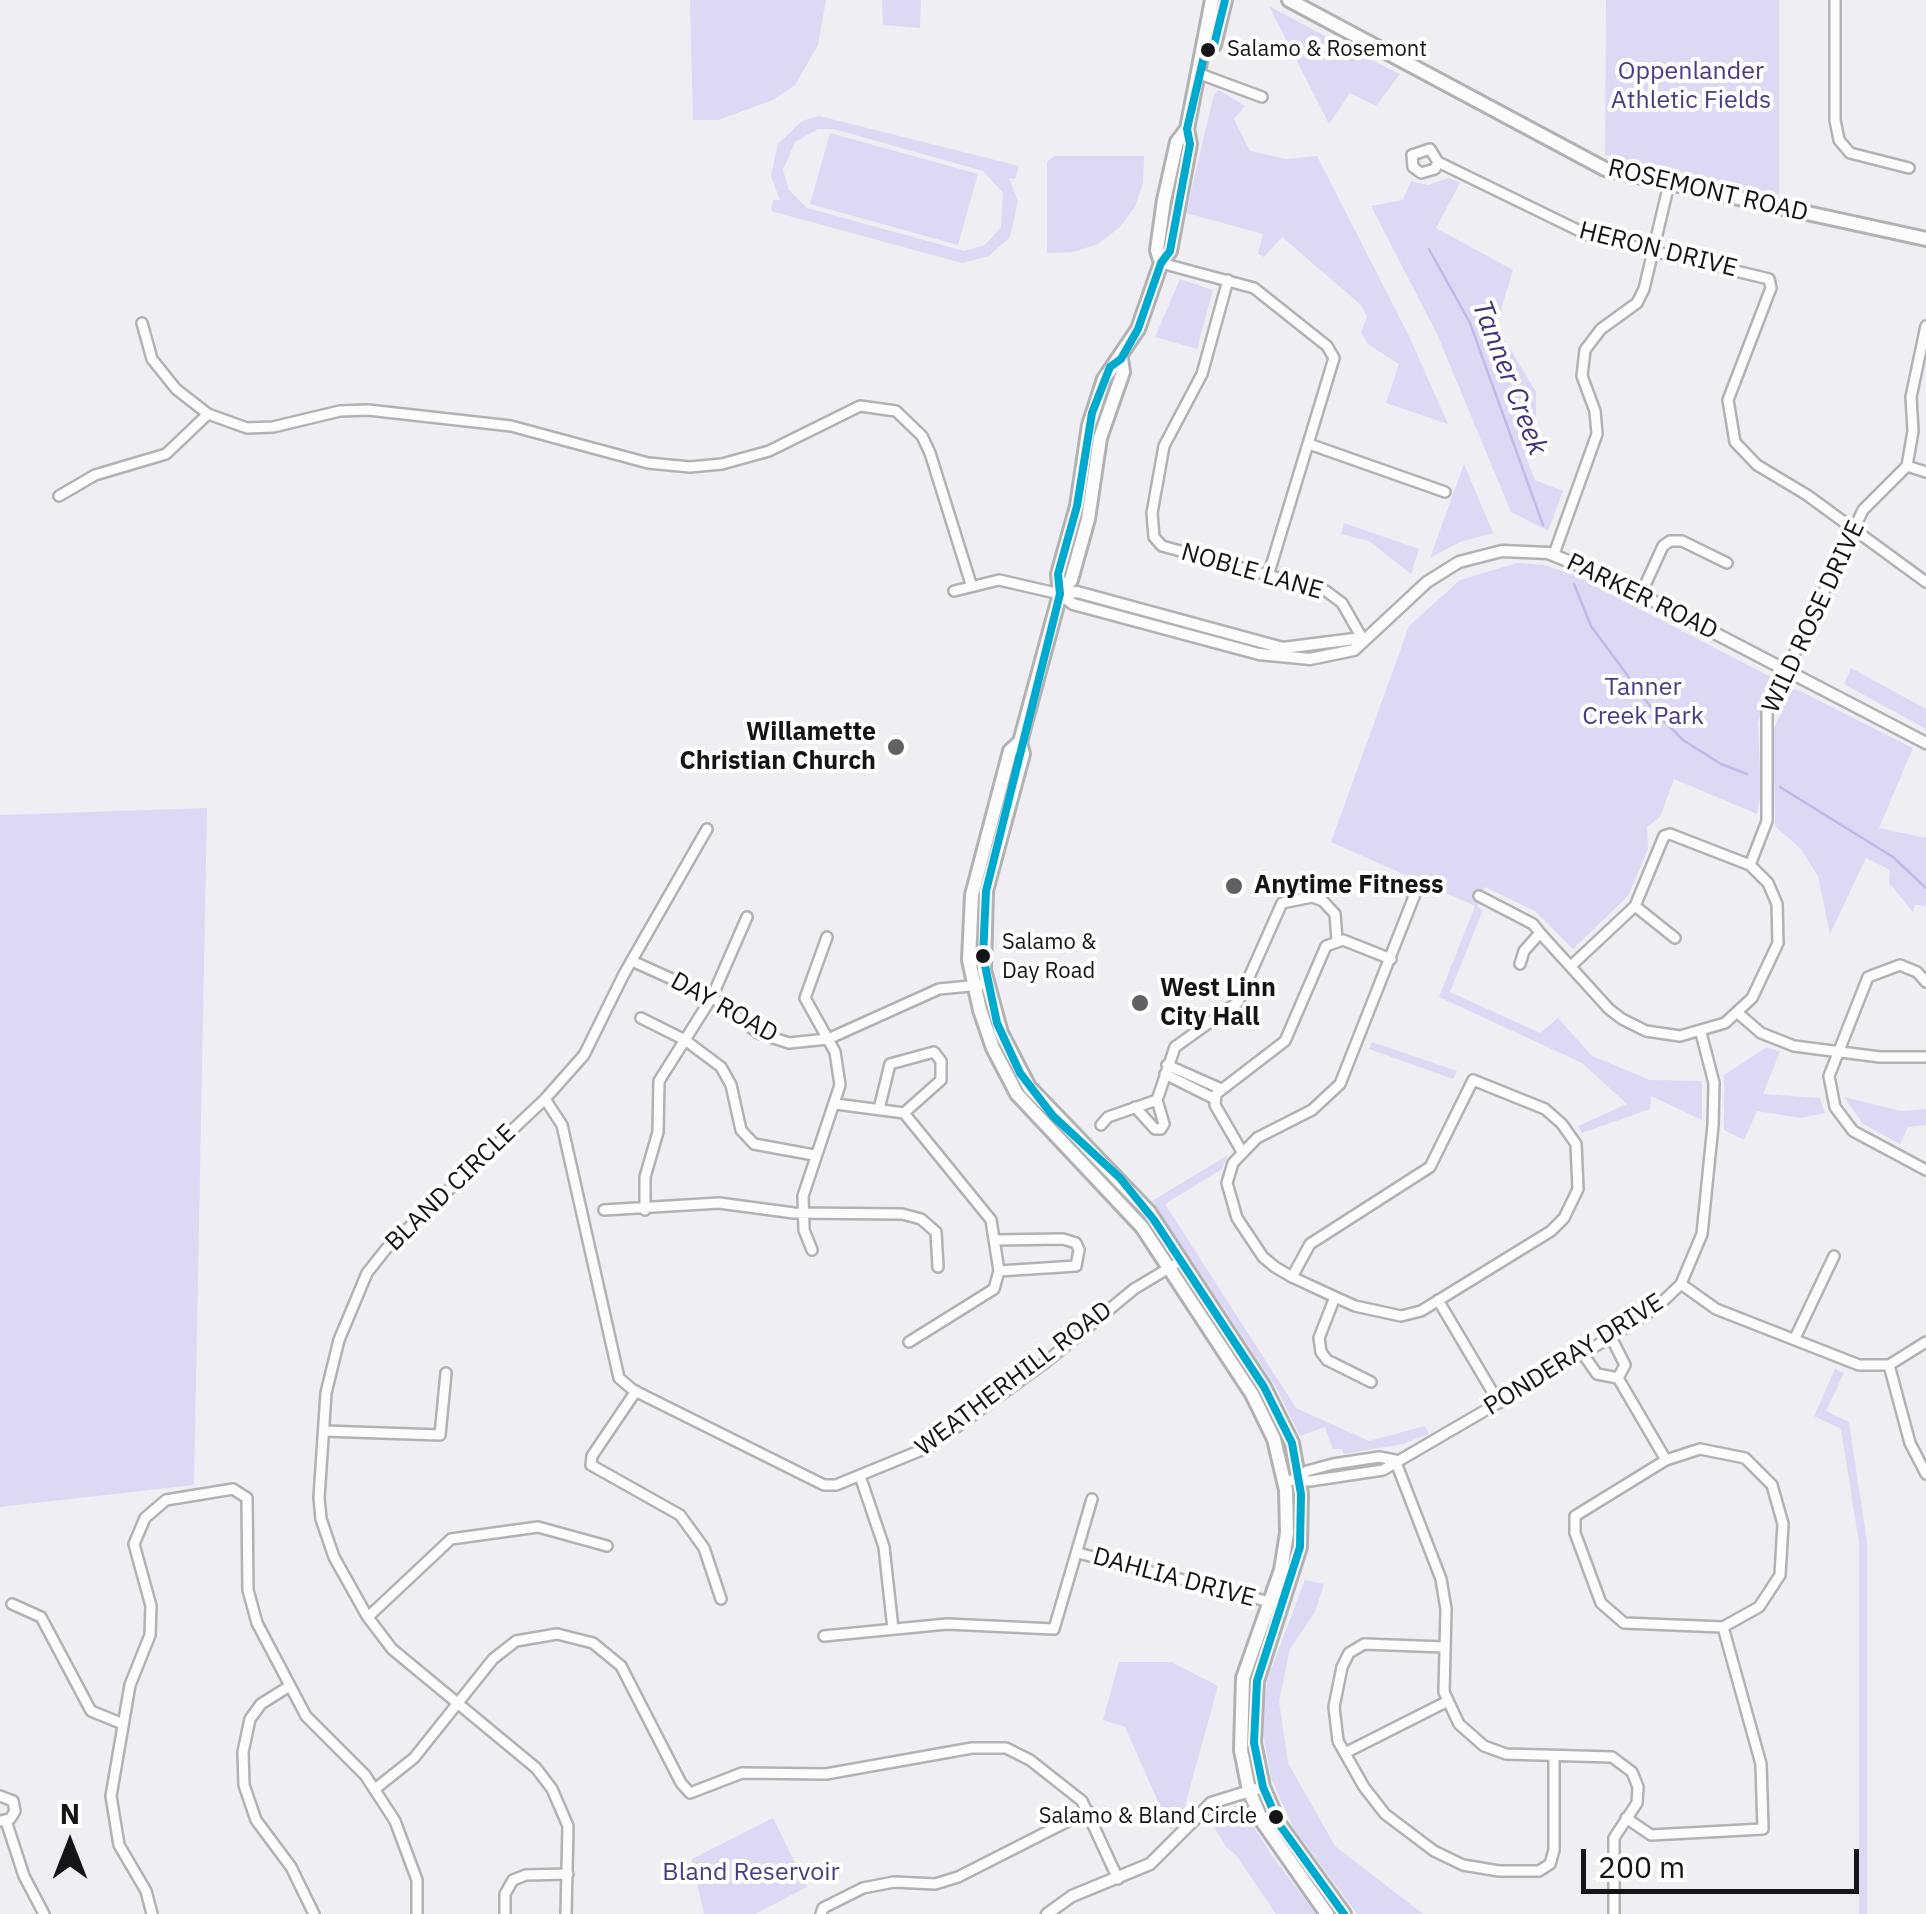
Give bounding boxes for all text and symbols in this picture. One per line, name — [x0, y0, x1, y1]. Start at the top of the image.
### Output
place label: Salamo & Rosemont — [1227, 37, 1427, 63]
marker: Salamo & Rosemont — [1198, 40, 1218, 60]
park label: Oppenlander Athletic Fields — [1611, 57, 1771, 116]
street label: ROSEMONT ROAD — [1605, 153, 1811, 229]
street label: HERON DRIVE — [1576, 216, 1740, 284]
water label: Tanner Creek — [1464, 296, 1554, 460]
street label: WILD ROSE DRIVE — [1756, 516, 1872, 718]
street label: NOBLE LANE — [1178, 537, 1326, 607]
street label: PARKER ROAD — [1562, 548, 1722, 646]
park label: Tanner Creek Park — [1582, 673, 1704, 732]
place label: Willamette Christian Church — [680, 718, 876, 777]
marker: Willamette Christian Church — [885, 736, 907, 758]
place label: Anytime Fitness — [1254, 871, 1444, 901]
marker: Anytime Fitness — [1223, 875, 1245, 897]
place label: Salamo & Day Road — [1002, 930, 1096, 981]
marker: Salamo & Day Road — [973, 946, 993, 966]
street label: DAY ROAD — [665, 966, 783, 1050]
place label: West Linn City Hall — [1160, 974, 1276, 1033]
marker: West Linn City Hall — [1129, 992, 1151, 1014]
street label: BLAND CIRCLE — [380, 1118, 522, 1258]
street label: PONDERAY DRIVE — [1479, 1288, 1669, 1422]
street label: WEATHERHILL ROAD — [910, 1295, 1118, 1463]
street label: DAHLIA DRIVE — [1089, 1542, 1259, 1614]
north arrow — [20, 1794, 120, 1894]
text: N — [60, 1795, 80, 1832]
place label: Salamo & Bland Circle — [1039, 1804, 1257, 1830]
marker: Salamo & Bland Circle — [1266, 1807, 1286, 1827]
scale bar — [1586, 1829, 1864, 1891]
text: 200 m — [1598, 1847, 1685, 1886]
park label: Bland Reservoir — [662, 1858, 840, 1888]

